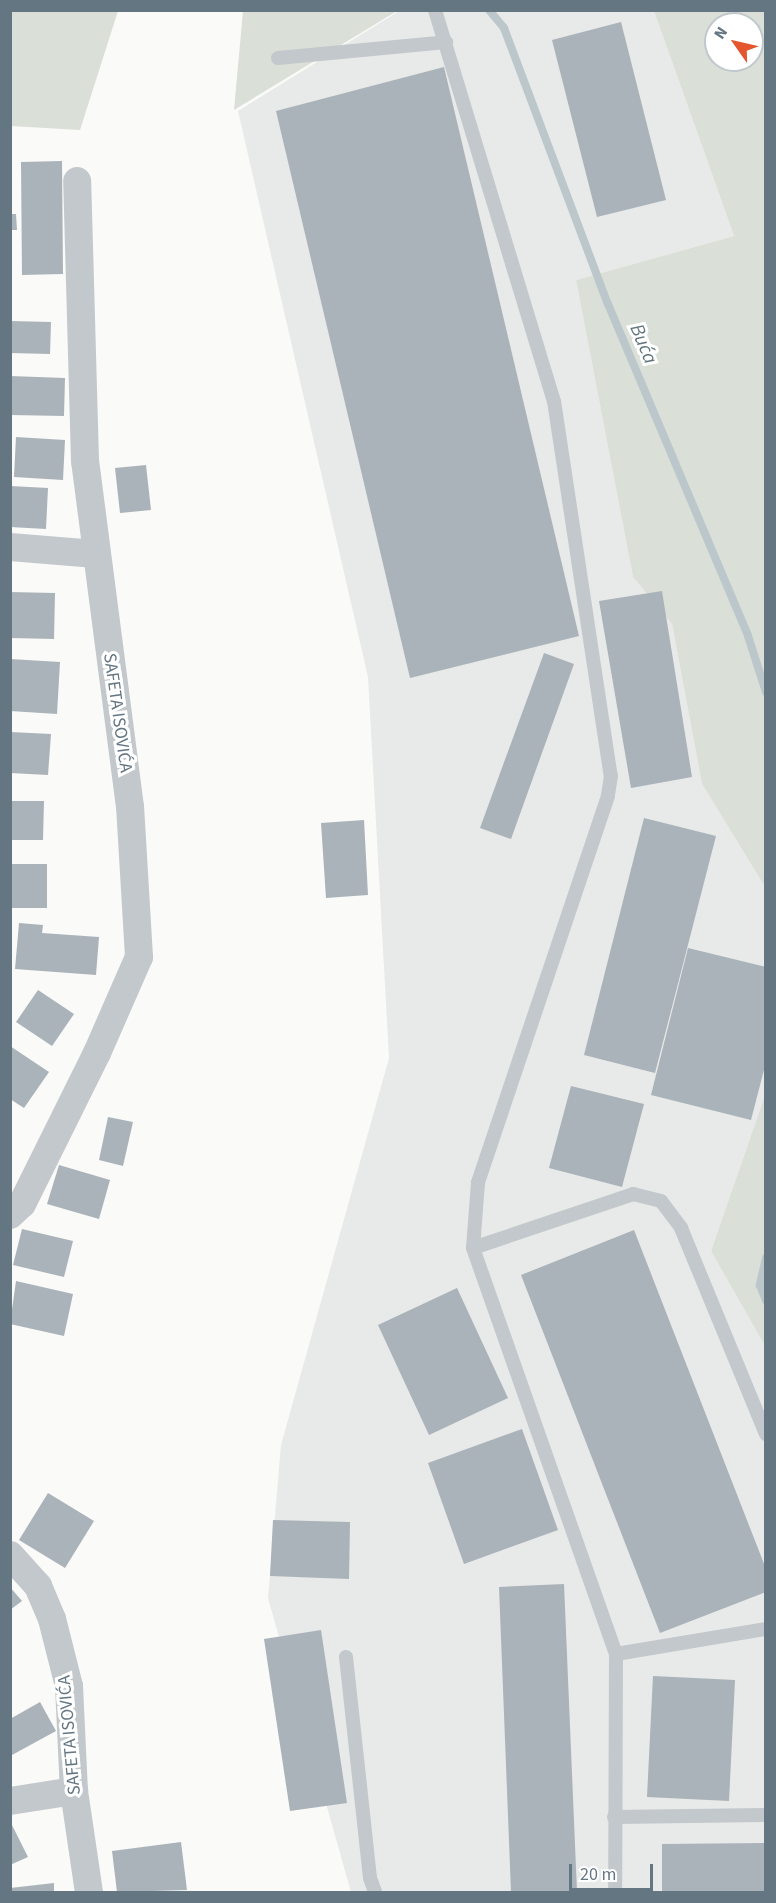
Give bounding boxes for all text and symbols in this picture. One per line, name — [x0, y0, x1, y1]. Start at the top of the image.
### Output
north arrow — [704, 12, 764, 72]
text: N — [709, 22, 733, 44]
water label: Buća — [624, 320, 662, 368]
street label: SAFETA ISOVIĆA — [98, 652, 136, 774]
street label: SAFETA ISOVIĆA — [54, 1674, 86, 1796]
scale bar — [572, 1852, 656, 1890]
text: 20 m — [580, 1862, 616, 1887]

